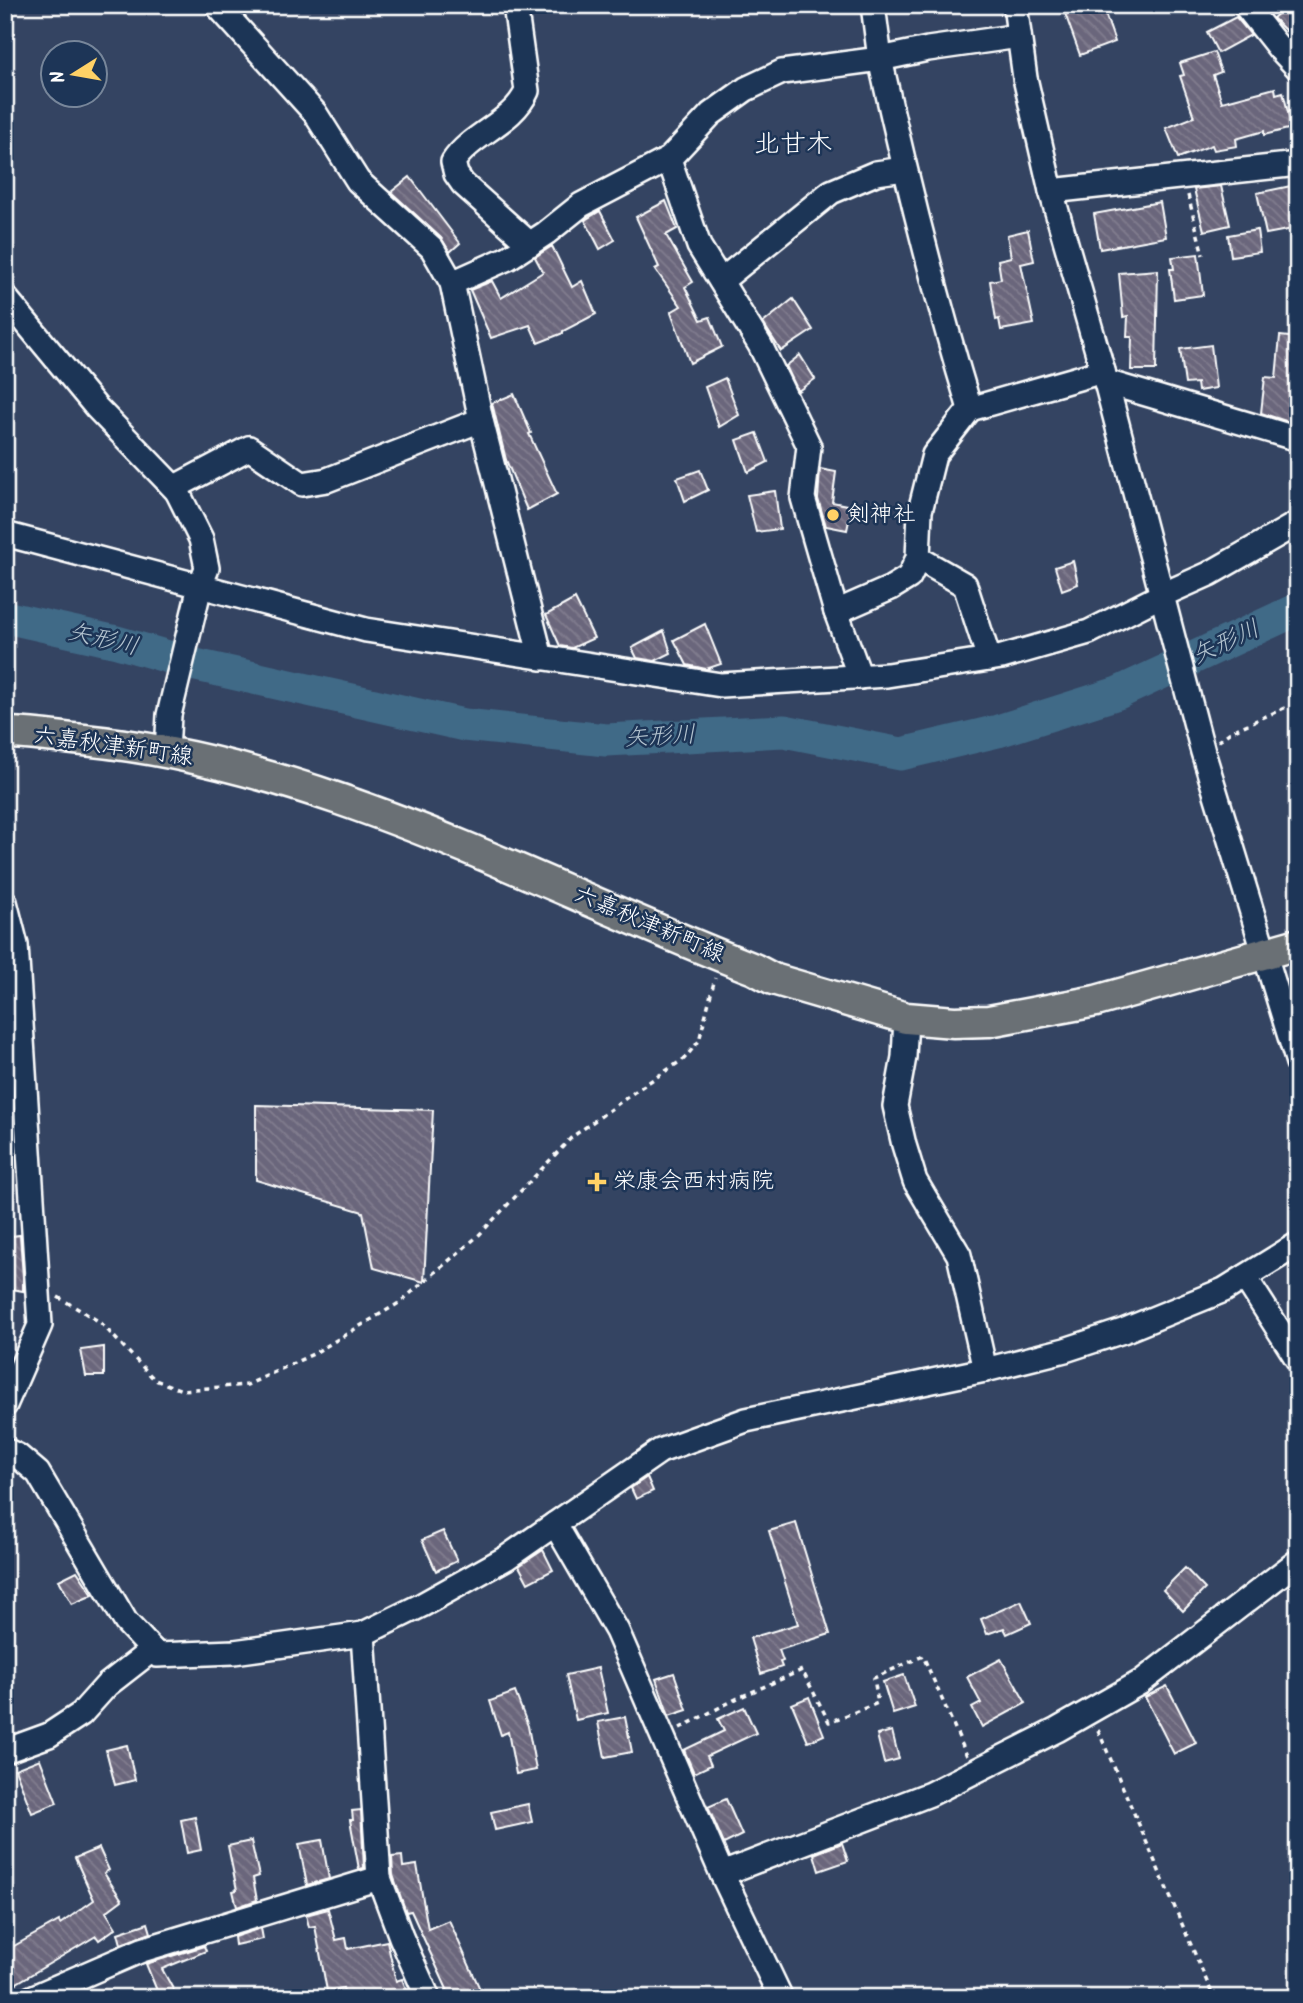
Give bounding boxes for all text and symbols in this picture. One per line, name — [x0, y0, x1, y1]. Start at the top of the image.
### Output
north arrow — [38, 38, 108, 108]
text: N — [43, 68, 75, 86]
district label: 北甘木 — [754, 124, 832, 166]
place label: 剣神社 — [847, 497, 916, 533]
marker: 剣神社 — [825, 507, 841, 523]
water label: 矢形川 — [1185, 610, 1267, 676]
water label: 矢形川 — [64, 613, 142, 667]
water label: 矢形川 — [623, 716, 697, 758]
street label: 六嘉秋津新町線 — [31, 718, 195, 776]
street label: 六嘉秋津新町線 — [568, 877, 730, 973]
place label: 栄康会西村病院 — [613, 1164, 774, 1200]
marker: 栄康会西村病院 — [587, 1172, 607, 1192]

